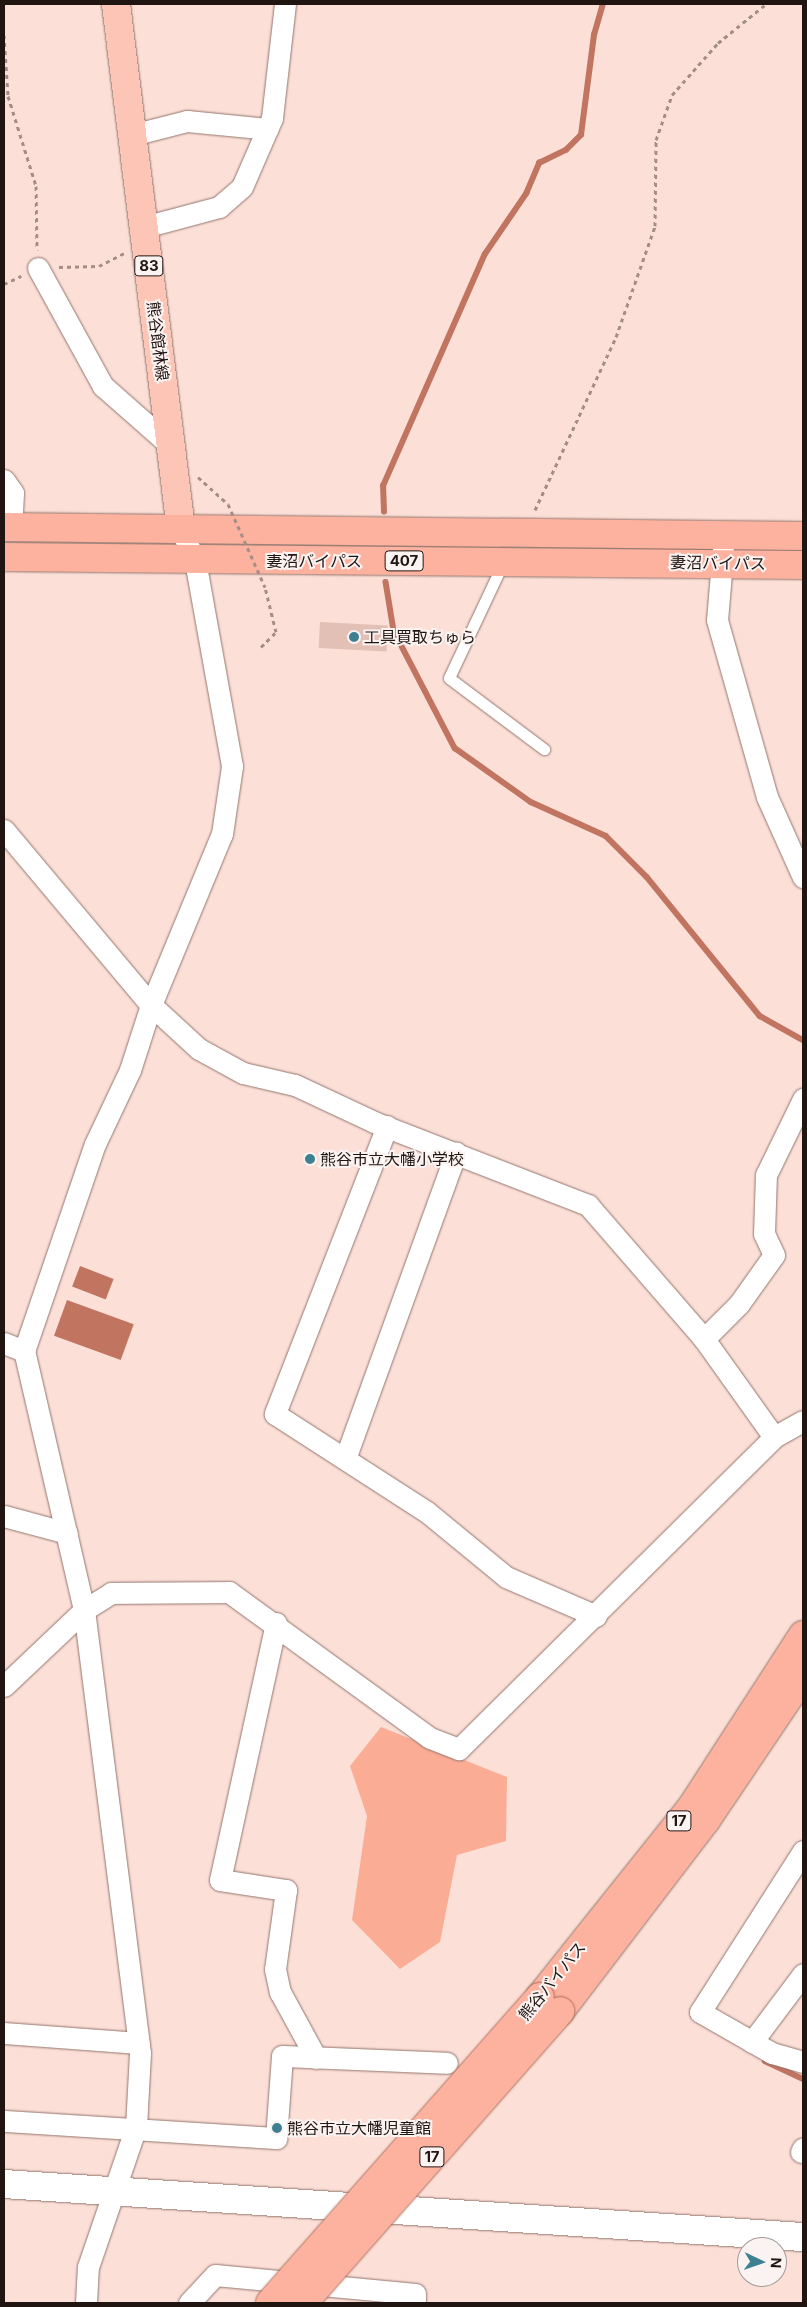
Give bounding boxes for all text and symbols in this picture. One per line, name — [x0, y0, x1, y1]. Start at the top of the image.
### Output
road number: 83 — [134, 254, 164, 278]
street label: 熊谷館林線 — [144, 300, 172, 382]
road number: 407 — [384, 548, 424, 574]
street label: 妻沼バイパス — [266, 551, 362, 571]
street label: 妻沼バイパス — [670, 553, 766, 573]
place label: 工具買取ちゅら — [364, 627, 476, 647]
marker: 工具買取ちゅら — [348, 631, 360, 643]
place label: 熊谷市立大幡小学校 — [320, 1149, 464, 1169]
marker: 熊谷市立大幡小学校 — [304, 1153, 316, 1165]
road number: 17 — [665, 1808, 693, 1834]
street label: 熊谷バイパス — [514, 1938, 590, 2024]
place label: 熊谷市立大幡児童館 — [287, 2118, 431, 2138]
marker: 熊谷市立大幡児童館 — [271, 2122, 283, 2134]
road number: 17 — [418, 2144, 446, 2170]
north arrow — [737, 2237, 787, 2287]
text: N — [768, 2257, 785, 2269]

